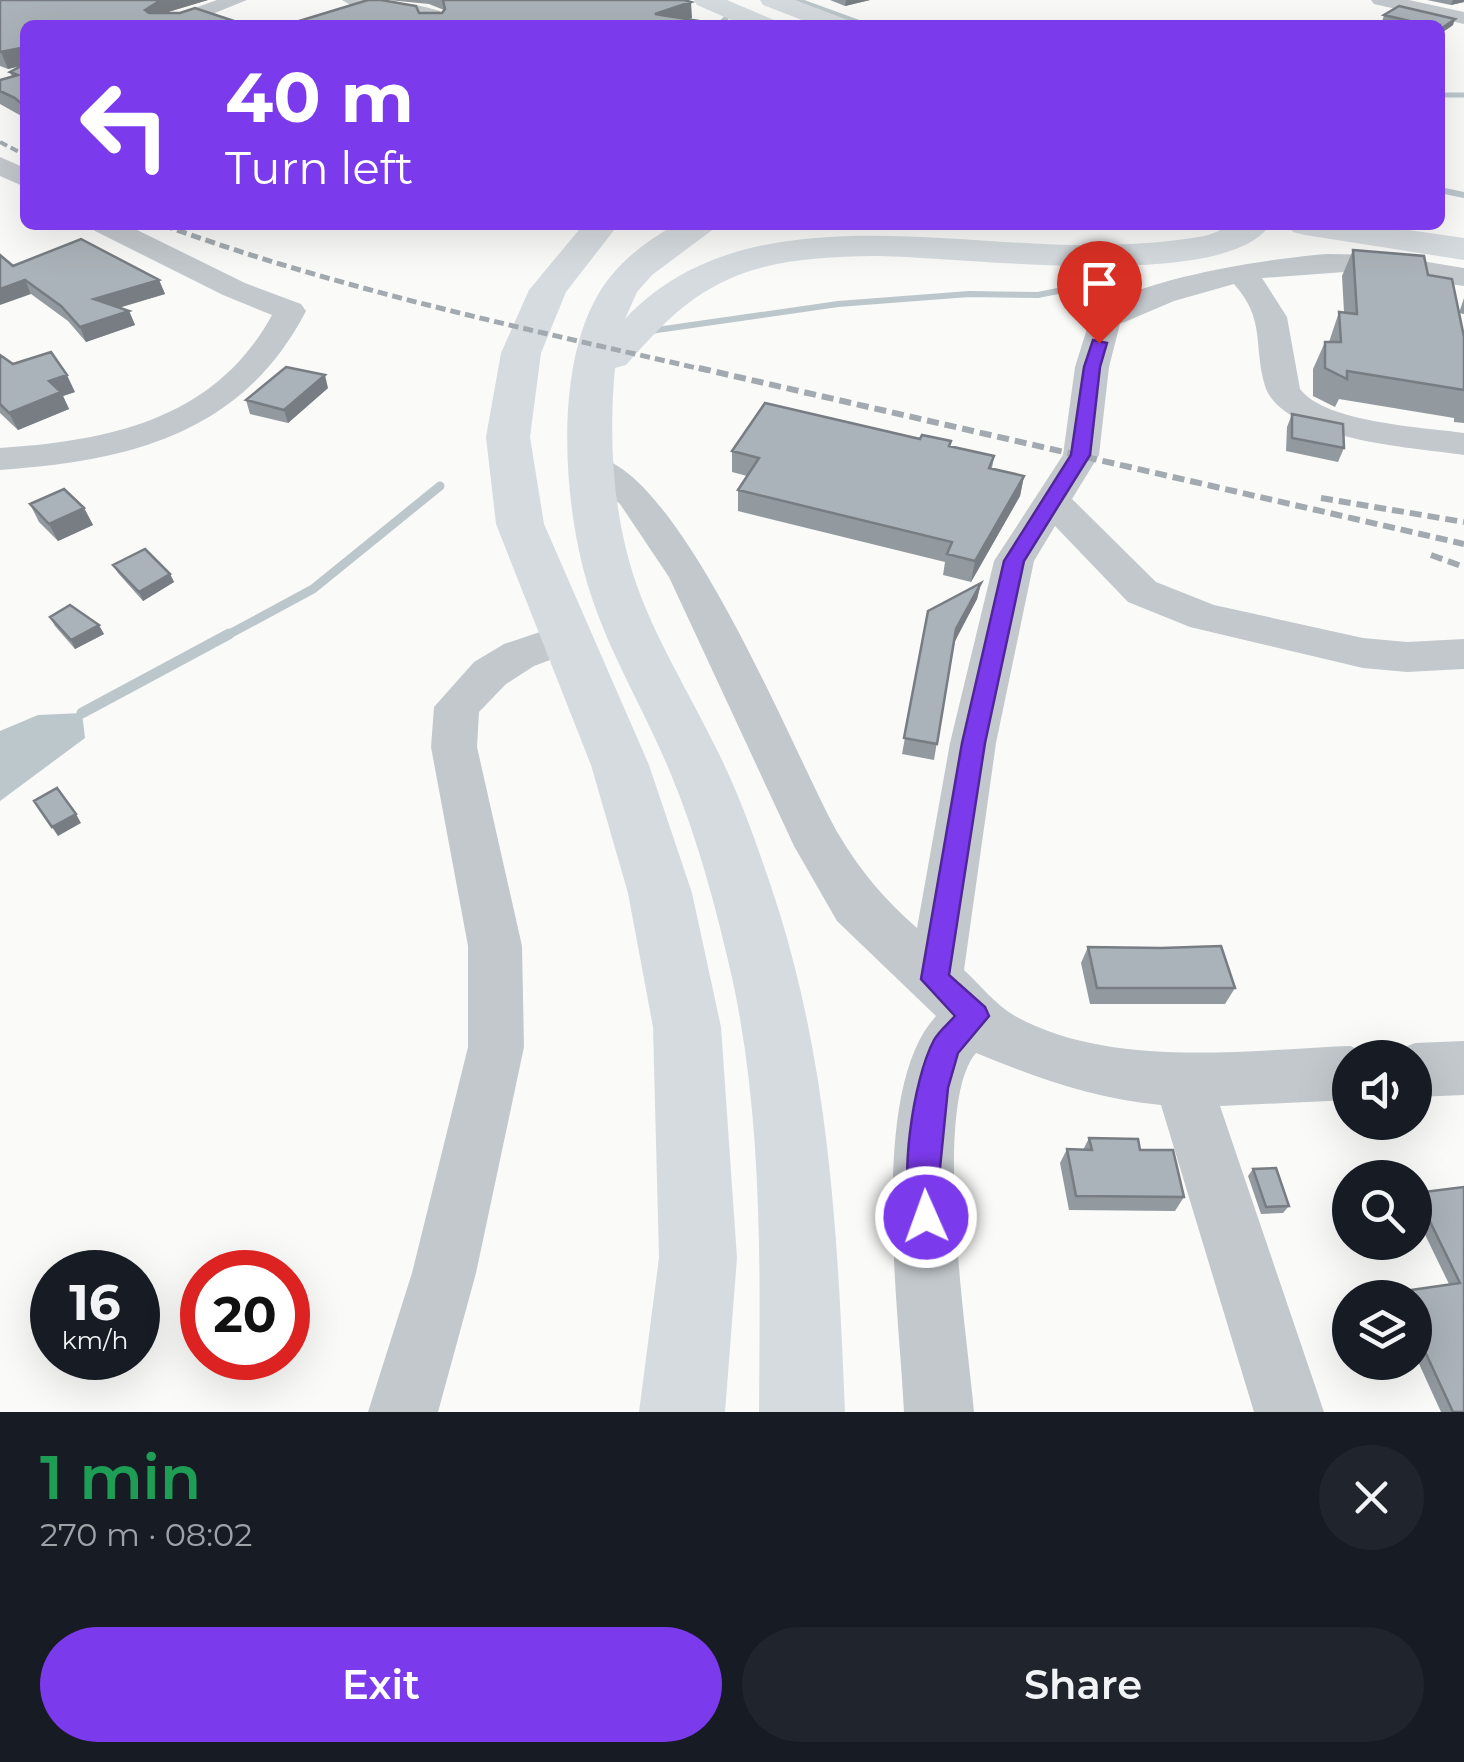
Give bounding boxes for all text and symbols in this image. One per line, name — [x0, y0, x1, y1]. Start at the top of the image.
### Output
text: 40 m — [225, 54, 414, 140]
icon: left — [60, 60, 190, 190]
text: Turn left — [225, 140, 413, 195]
pin — [1057, 241, 1142, 344]
icon: arrive — [1072, 256, 1127, 311]
map controls — [1332, 1040, 1432, 1380]
button: sound — [1332, 1040, 1432, 1140]
button: search — [1332, 1160, 1432, 1260]
position arrow — [874, 1165, 978, 1269]
speed limit sign: 20 — [180, 1250, 310, 1380]
text: 16 — [69, 1272, 121, 1333]
button: layers — [1332, 1280, 1432, 1380]
text: km/h — [62, 1325, 128, 1355]
text: 1 min — [40, 1441, 201, 1514]
button: close — [1319, 1445, 1424, 1550]
text: 270 m · 08:02 — [40, 1515, 252, 1554]
button: Exit — [40, 1627, 722, 1742]
button: Share — [742, 1627, 1424, 1742]

